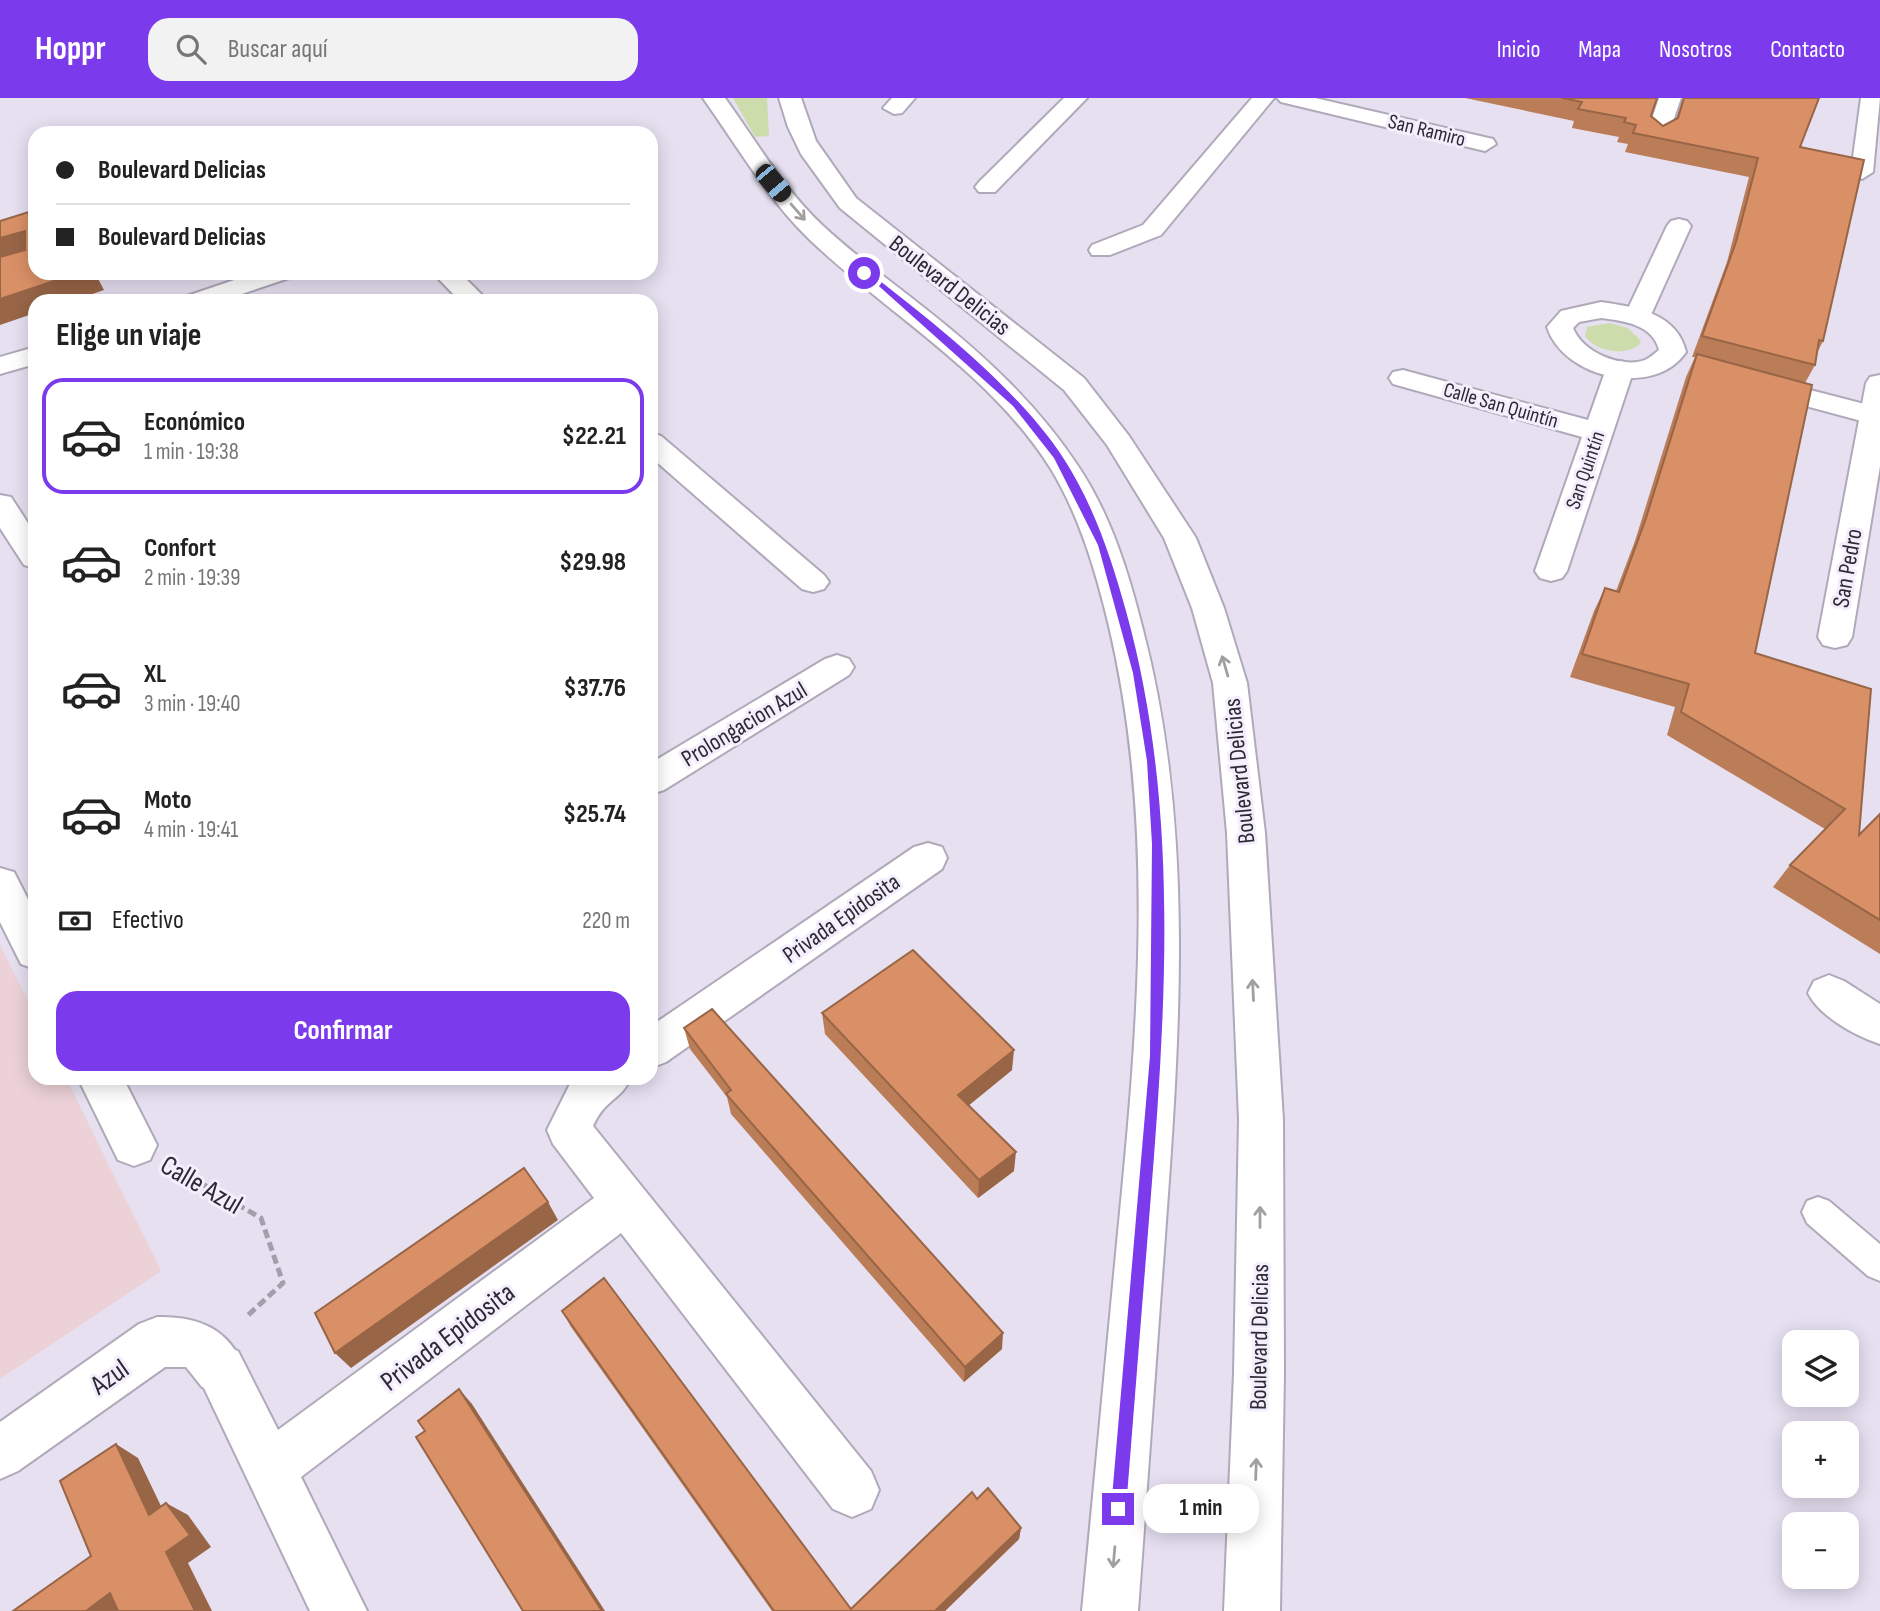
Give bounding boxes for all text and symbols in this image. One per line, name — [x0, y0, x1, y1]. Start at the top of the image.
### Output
search box — [148, 18, 638, 81]
text: Hoppr — [35, 29, 106, 69]
icon: search — [172, 30, 210, 68]
text: Buscar aquí — [228, 34, 328, 65]
text: Inicio — [1497, 35, 1540, 64]
text: Mapa — [1578, 35, 1621, 64]
text: Nosotros — [1659, 35, 1732, 64]
text: Contacto — [1770, 35, 1845, 64]
street label: San Ramiro — [1386, 109, 1468, 152]
text: Boulevard Delicias — [98, 155, 266, 186]
car — [752, 160, 795, 206]
one-way arrow — [790, 203, 806, 221]
text: Boulevard Delicias — [98, 222, 266, 253]
street label: Boulevard Delicias — [883, 229, 1016, 342]
route start — [848, 257, 880, 289]
text: Elige un viaje — [56, 316, 201, 355]
street label: Calle San Quintín — [1441, 377, 1561, 434]
icon: car — [60, 405, 123, 468]
text: Económico — [144, 407, 245, 438]
text: $22.21 — [562, 421, 626, 452]
street label: San Quintín — [1560, 428, 1610, 512]
text: 1 min · 19:38 — [144, 438, 239, 466]
street label: San Pedro — [1826, 526, 1869, 610]
icon: car — [60, 531, 123, 594]
text: Confort — [144, 533, 216, 564]
text: $29.98 — [559, 547, 626, 578]
text: 2 min · 19:39 — [144, 564, 240, 592]
one-way arrow — [1218, 656, 1231, 678]
icon: car — [60, 657, 123, 720]
text: XL — [144, 659, 166, 690]
text: $37.76 — [564, 673, 626, 704]
street label: Prolongacion Azul — [676, 676, 812, 773]
text: 3 min · 19:40 — [144, 690, 241, 718]
street label: Boulevard Delicias — [1217, 697, 1262, 845]
icon: car — [60, 783, 123, 846]
text: Moto — [144, 785, 192, 816]
text: $25.74 — [563, 799, 626, 830]
text: 4 min · 19:41 — [144, 816, 238, 844]
street label: Privada Epidosita — [777, 867, 906, 969]
icon: cash — [56, 902, 94, 940]
text: Efectivo — [112, 905, 184, 936]
text: 220 m — [582, 907, 630, 935]
one-way arrow — [1247, 979, 1260, 1002]
button: Confirmar — [56, 991, 630, 1071]
street label: Calle Azul — [154, 1149, 248, 1222]
one-way arrow — [1253, 1206, 1267, 1229]
street label: Boulevard Delicias — [1244, 1264, 1275, 1410]
street label: Privada Epidosita — [374, 1276, 521, 1398]
map controls — [1782, 1330, 1859, 1589]
button: layers — [1782, 1330, 1859, 1407]
street label: Azul — [84, 1352, 135, 1403]
button: + — [1782, 1421, 1859, 1498]
one-way arrow — [1250, 1458, 1263, 1481]
callout: 1 min — [1142, 1484, 1258, 1534]
route end — [1102, 1493, 1134, 1525]
text: 1 min — [1180, 1494, 1222, 1522]
button: − — [1782, 1512, 1859, 1589]
one-way arrow — [1107, 1545, 1120, 1568]

